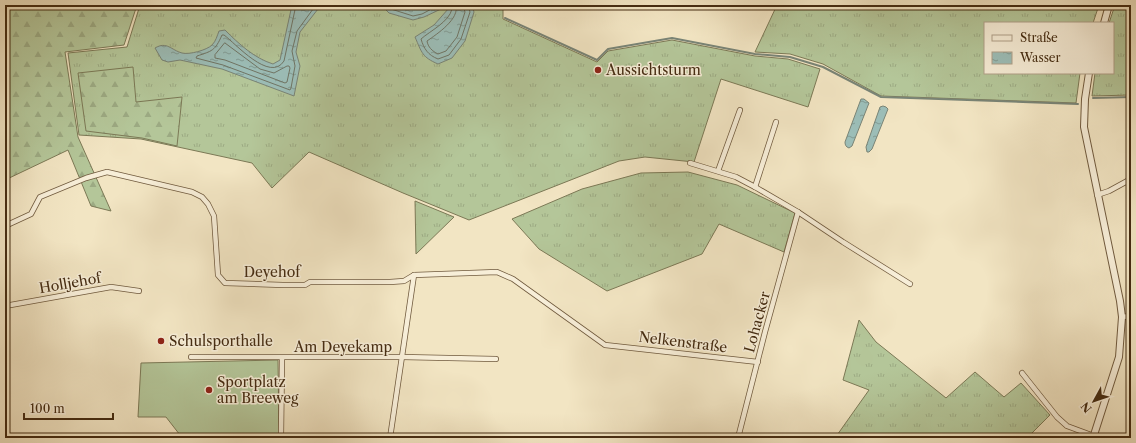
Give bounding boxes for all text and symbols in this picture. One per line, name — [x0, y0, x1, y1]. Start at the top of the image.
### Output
legend — [984, 22, 1114, 74]
text: Straße — [1020, 30, 1058, 45]
text: Wasser — [1019, 50, 1061, 65]
place label: Aussichtsturm — [605, 61, 701, 79]
marker: Aussichtsturm — [593, 65, 603, 75]
street label: Deyehof — [244, 263, 302, 281]
street label: Holljehof — [38, 268, 104, 297]
street label: Lohacker — [740, 289, 774, 355]
street label: Nelkenstraße — [638, 328, 728, 356]
place label: Schulsporthalle — [169, 332, 273, 350]
marker: Schulsporthalle — [156, 336, 166, 346]
street label: Am Deyekamp — [293, 338, 392, 356]
place label: Sportplatz am Breeweg — [217, 373, 299, 407]
north arrow — [1074, 381, 1114, 421]
marker: Sportplatz am Breeweg — [204, 385, 214, 395]
scale bar — [24, 395, 113, 421]
text: N — [1078, 399, 1095, 416]
text: 100 m — [30, 401, 65, 416]

